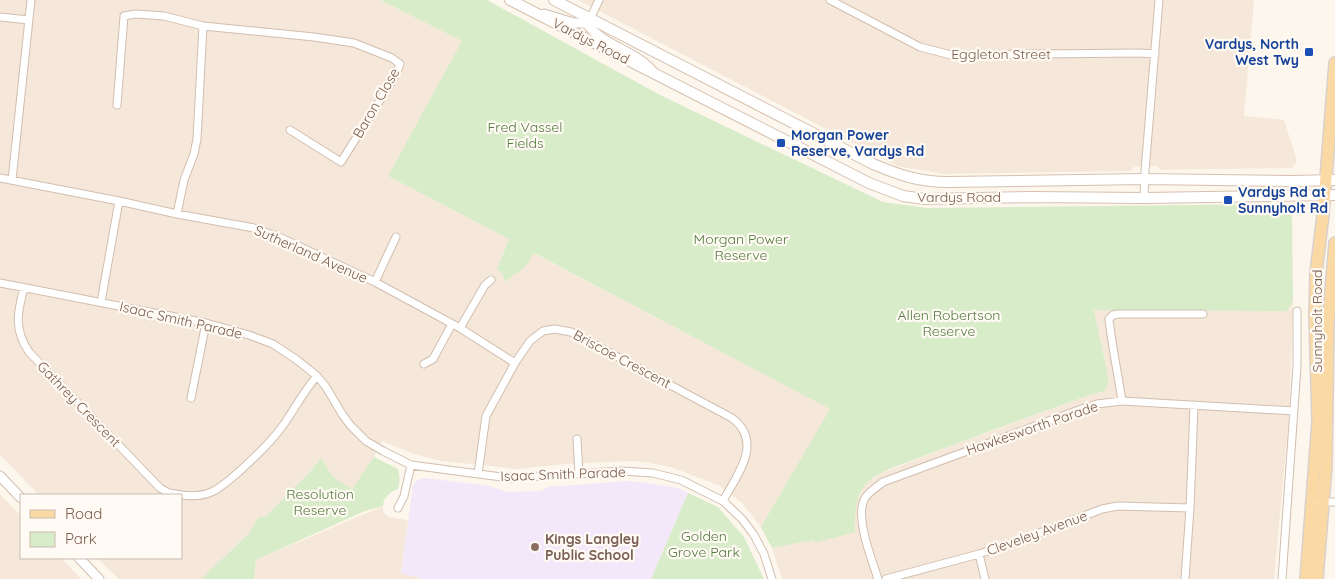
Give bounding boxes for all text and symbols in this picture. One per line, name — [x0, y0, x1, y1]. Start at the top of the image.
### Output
street label: Vardys Road — [549, 14, 633, 68]
place label: Vardys, North West Twy — [1205, 35, 1299, 69]
street label: Eggleton Street — [951, 45, 1051, 63]
marker: Vardys, North West Twy — [1303, 46, 1315, 58]
street label: Baron Close — [349, 65, 403, 141]
park label: Fred Vassel Fields — [488, 118, 562, 152]
place label: Morgan Power Reserve, Vardys Rd — [791, 126, 924, 160]
marker: Morgan Power Reserve, Vardys Rd — [775, 137, 787, 149]
place label: Vardys Rd at Sunnyholt Rd — [1238, 183, 1328, 217]
street label: Vardys Road — [917, 188, 1001, 206]
marker: Vardys Rd at Sunnyholt Rd — [1222, 194, 1234, 206]
street label: Sutherland Avenue — [252, 221, 370, 287]
park label: Morgan Power Reserve — [694, 230, 789, 264]
street label: Sunnyholt Road — [1308, 270, 1326, 372]
street label: Isaac Smith Parade — [118, 297, 244, 343]
park label: Allen Robertson Reserve — [898, 306, 1000, 340]
street label: Briscoe Crescent — [570, 326, 674, 392]
street label: Gathrey Crescent — [33, 357, 125, 451]
street label: Hawkesworth Parade — [964, 397, 1100, 459]
street label: Isaac Smith Parade — [500, 463, 626, 485]
park label: Resolution Reserve — [286, 485, 354, 519]
legend — [20, 494, 182, 559]
text: Road — [65, 504, 102, 523]
street label: Cleveley Avenue — [984, 506, 1090, 560]
park label: Golden Grove Park — [668, 527, 740, 561]
text: Park — [65, 529, 97, 548]
place label: Kings Langley Public School — [545, 530, 639, 564]
marker: Kings Langley Public School — [529, 541, 541, 553]

